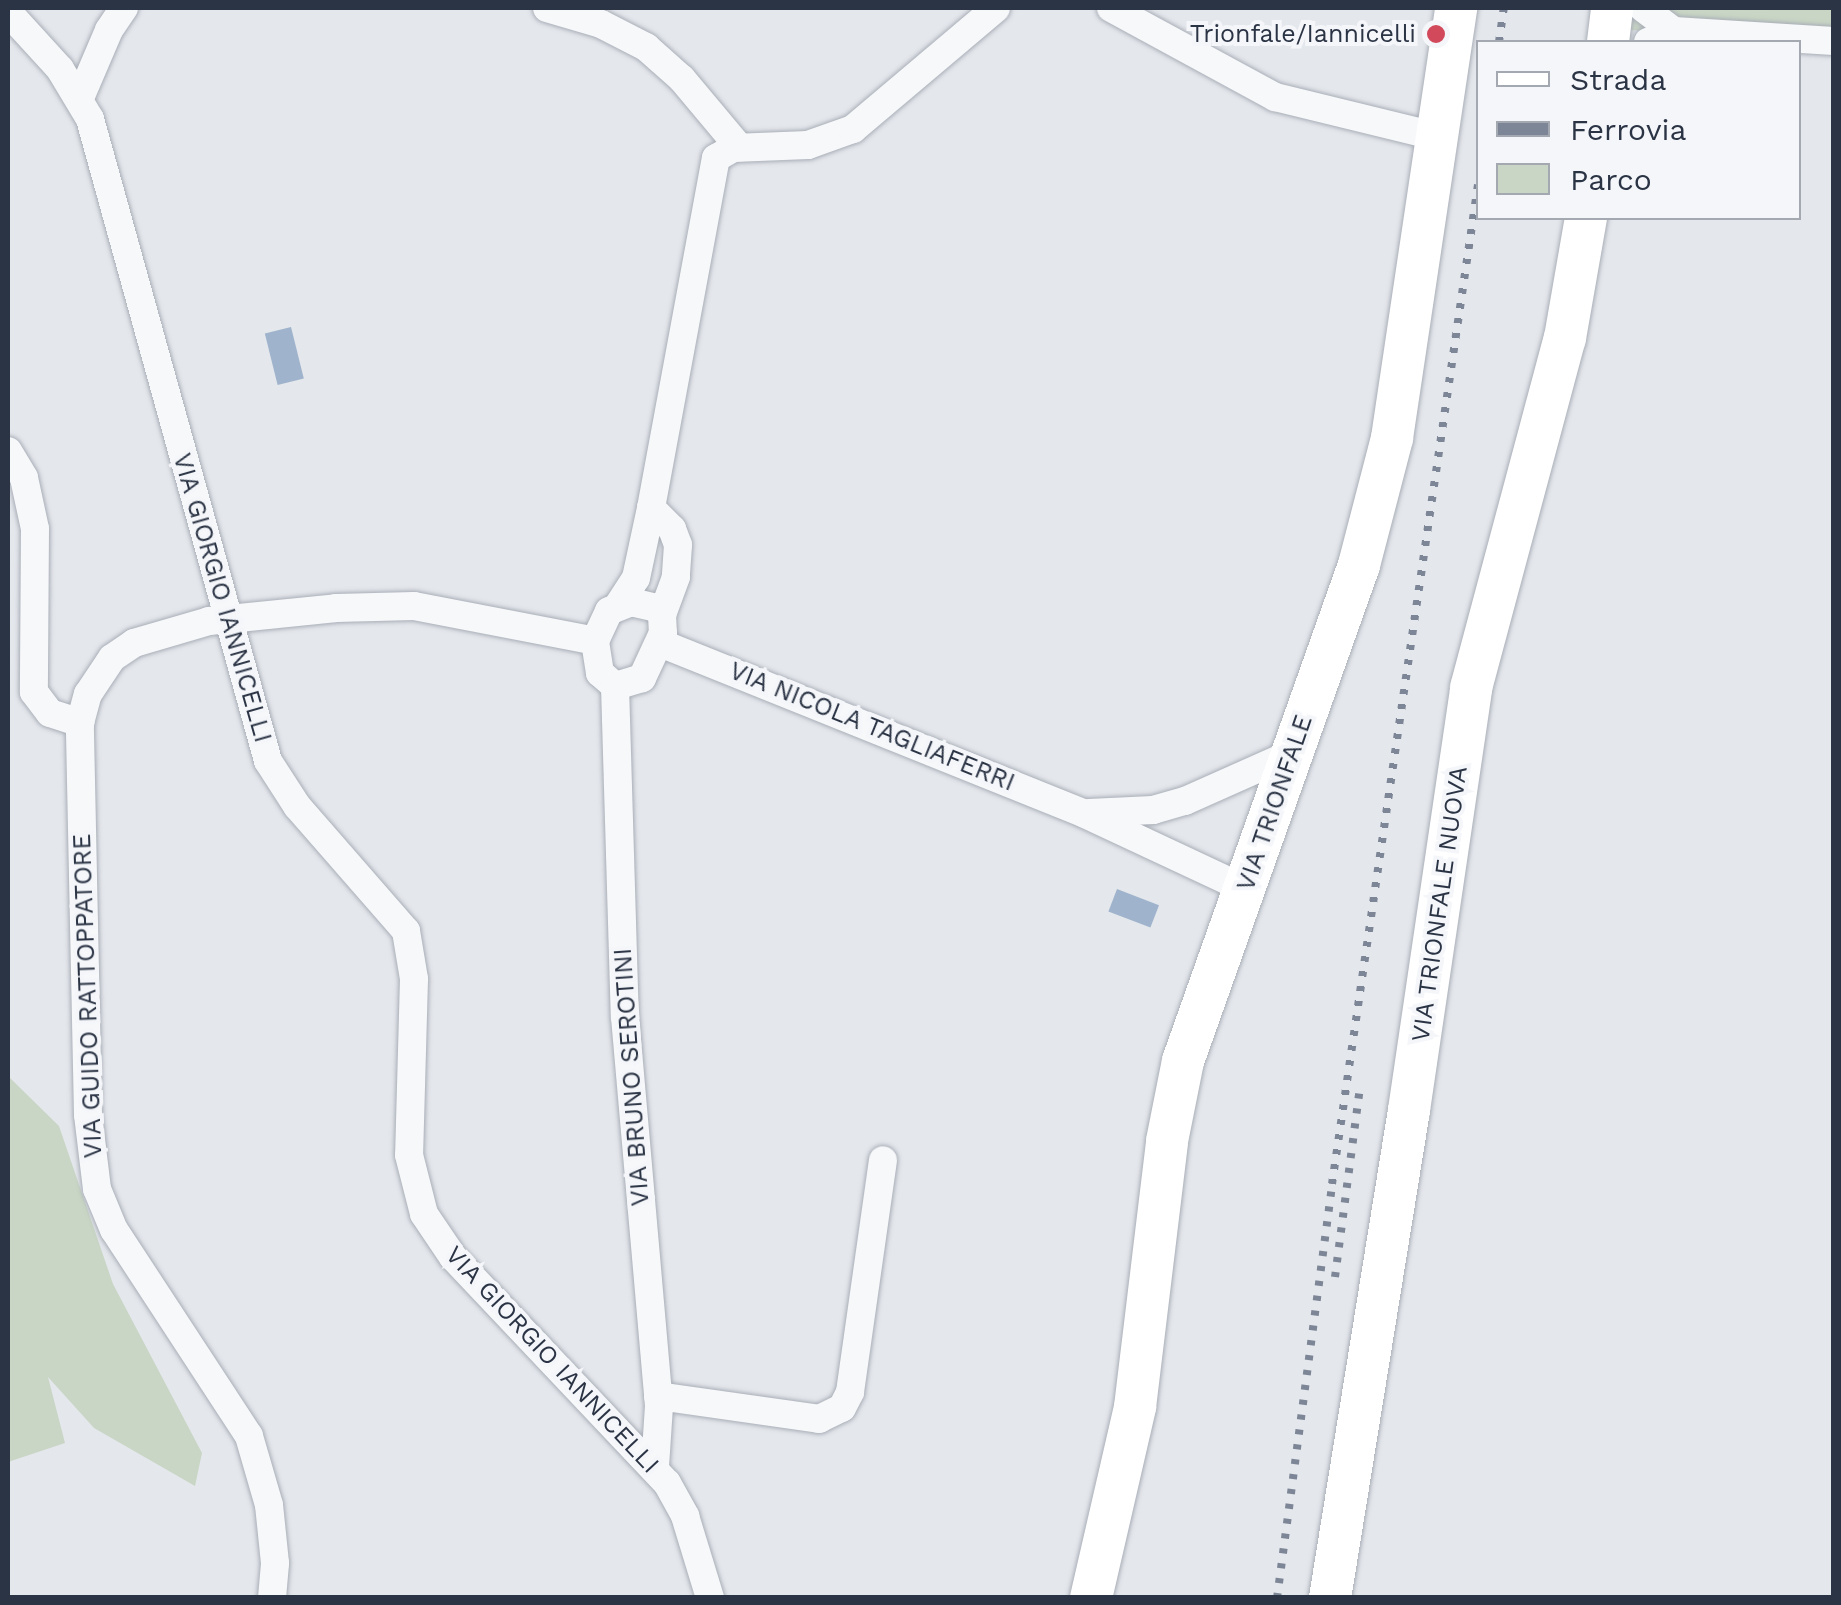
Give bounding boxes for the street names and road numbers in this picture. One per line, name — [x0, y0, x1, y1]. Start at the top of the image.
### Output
street label: VIA GIORGIO IANNICELLI — [166, 449, 278, 747]
street label: VIA NICOLA TAGLIAFERRI — [724, 655, 1020, 799]
street label: VIA TRIONFALE — [1231, 710, 1319, 896]
street label: VIA TRIONFALE NUOVA — [1406, 763, 1474, 1045]
street label: VIA GUIDO RATTOPPATORE — [67, 833, 109, 1159]
street label: VIA BRUNO SEROTINI — [608, 946, 656, 1208]
street label: VIA GIORGIO IANNICELLI — [439, 1240, 665, 1480]

